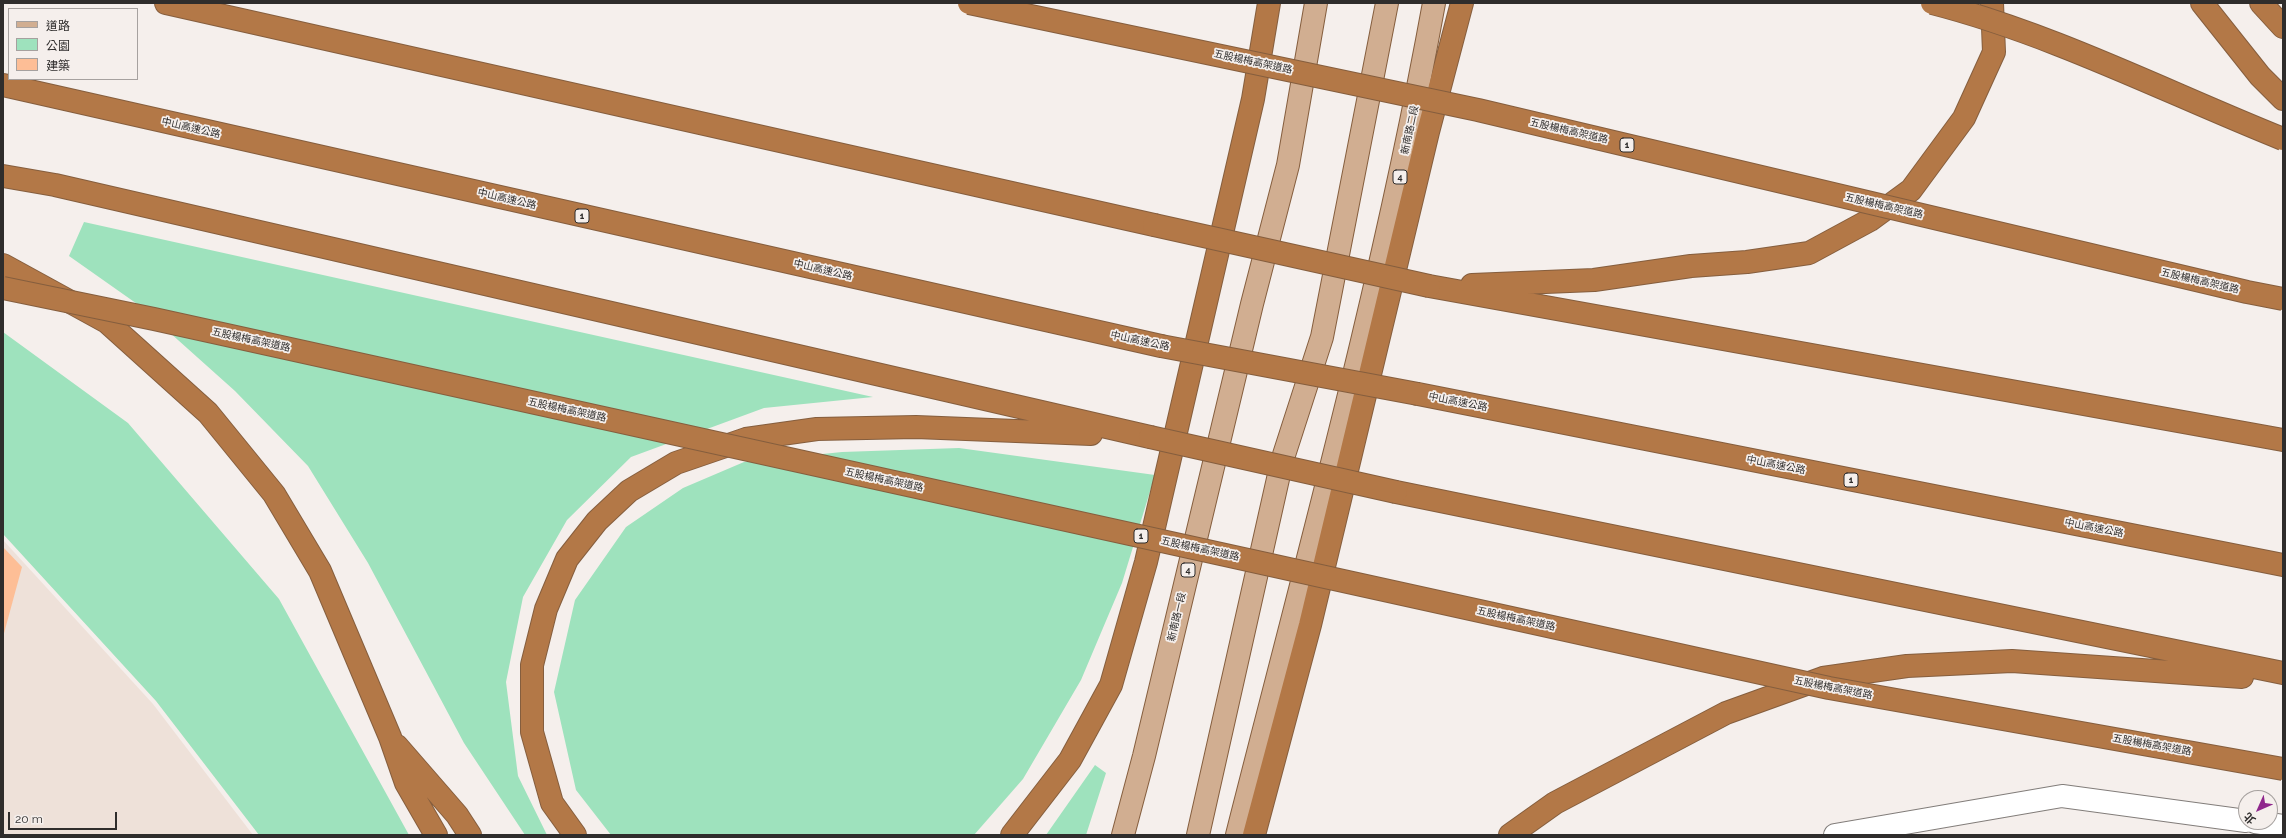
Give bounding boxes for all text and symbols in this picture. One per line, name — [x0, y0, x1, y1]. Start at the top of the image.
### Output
legend — [8, 8, 138, 80]
text: 道路 — [46, 19, 70, 33]
text: 公園 — [46, 39, 70, 53]
street label: 五股楊梅高架道路 — [1213, 48, 1293, 76]
text: 建築 — [46, 59, 70, 73]
street label: 新南路二段 — [1399, 104, 1421, 156]
street label: 中山高速公路 — [160, 115, 222, 141]
street label: 五股楊梅高架道路 — [1529, 116, 1609, 146]
road number: 1 — [1620, 138, 1634, 152]
road number: 4 — [1393, 170, 1407, 184]
street label: 中山高速公路 — [476, 186, 538, 212]
street label: 五股楊梅高架道路 — [1844, 191, 1924, 221]
road number: 1 — [575, 209, 589, 223]
street label: 中山高速公路 — [792, 257, 854, 283]
street label: 五股楊梅高架道路 — [2160, 266, 2240, 296]
street label: 五股楊梅高架道路 — [211, 326, 291, 354]
street label: 中山高速公路 — [1109, 329, 1171, 353]
street label: 中山高速公路 — [1427, 390, 1489, 414]
street label: 五股楊梅高架道路 — [527, 396, 607, 424]
street label: 中山高速公路 — [1745, 453, 1807, 477]
street label: 五股楊梅高架道路 — [844, 466, 924, 494]
road number: 1 — [1844, 473, 1858, 487]
street label: 中山高速公路 — [2063, 516, 2125, 540]
road number: 1 — [1134, 529, 1148, 543]
street label: 五股楊梅高架道路 — [1160, 535, 1240, 563]
road number: 4 — [1181, 563, 1195, 577]
street label: 新南路一段 — [1166, 591, 1188, 643]
street label: 五股楊梅高架道路 — [1476, 605, 1556, 633]
street label: 五股楊梅高架道路 — [1793, 674, 1873, 702]
street label: 五股楊梅高架道路 — [2112, 732, 2192, 758]
north arrow — [2238, 790, 2278, 830]
scale bar — [10, 804, 119, 830]
text: 北 — [2241, 810, 2258, 827]
text: 20 m — [15, 812, 43, 826]

